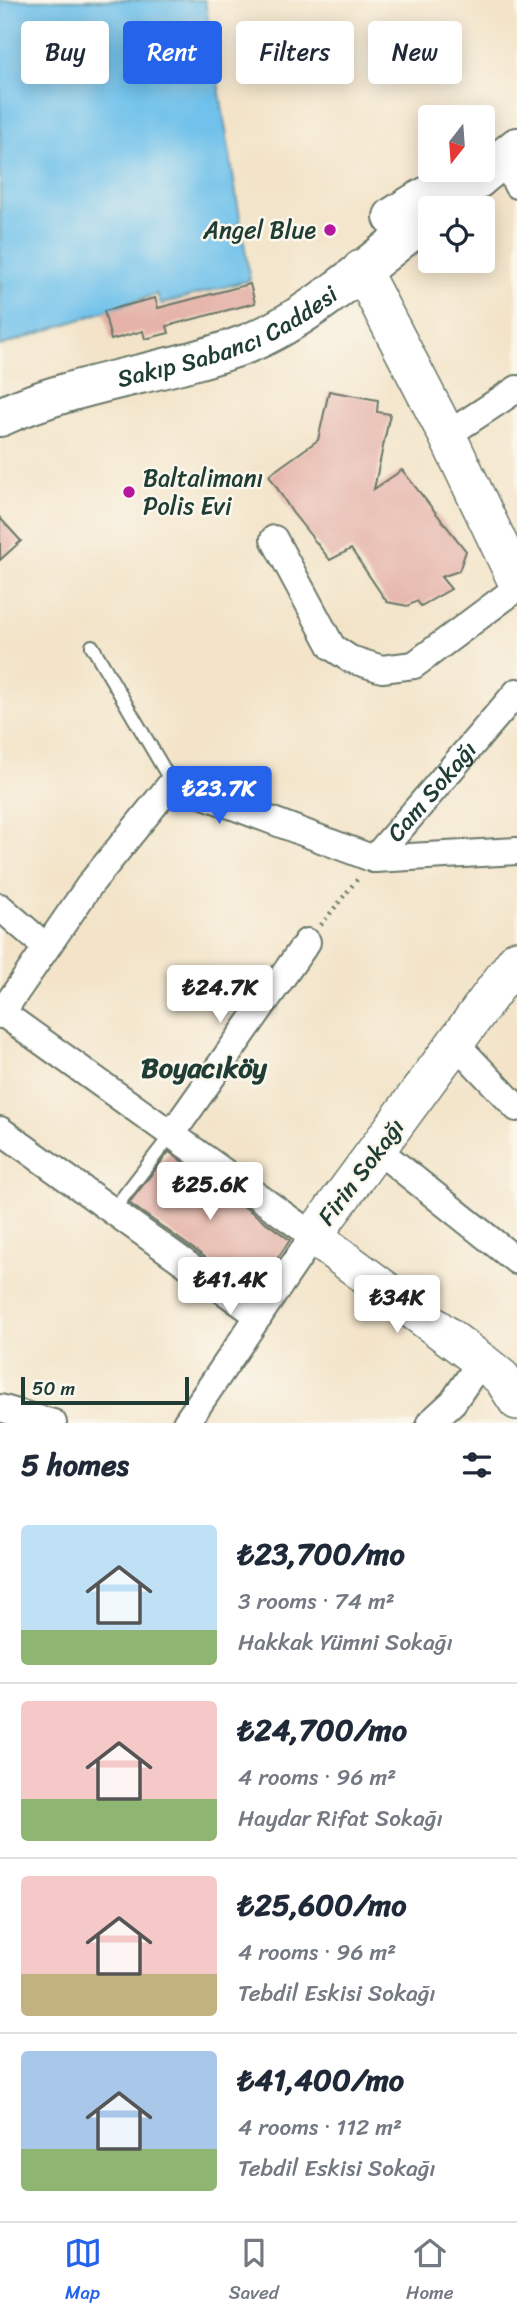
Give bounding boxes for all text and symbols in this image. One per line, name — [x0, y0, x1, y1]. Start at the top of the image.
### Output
chip: Buy — [21, 21, 109, 84]
chip: Rent — [123, 21, 222, 84]
chip: Filters — [236, 21, 354, 84]
chip: New — [368, 21, 462, 84]
north arrow — [418, 105, 495, 182]
map controls — [418, 105, 495, 273]
button: locate — [418, 196, 495, 273]
place label: Angel Blue — [202, 209, 316, 251]
marker: Angel Blue — [322, 222, 338, 238]
street label: Sakıp Sabancı Caddesi — [113, 274, 347, 400]
place label: Baltalimanı Polis Evi — [143, 457, 263, 527]
marker: Baltalimanı Polis Evi — [121, 484, 137, 500]
street label: Cam Sokağı — [376, 731, 488, 852]
pin: ₺23.7K — [162, 766, 276, 826]
text: ₺23.7K — [183, 768, 255, 809]
pin: ₺24.7K — [163, 965, 277, 1025]
text: ₺24.7K — [183, 967, 257, 1008]
district label: Boyacıköy — [141, 1043, 268, 1092]
street label: Firin Sokağı — [306, 1109, 416, 1235]
pin: ₺25.6K — [153, 1162, 267, 1222]
text: ₺25.6K — [173, 1164, 247, 1205]
pin: ₺41.4K — [173, 1258, 287, 1317]
text: ₺41.4K — [194, 1259, 266, 1300]
pin: ₺34K — [356, 1276, 438, 1335]
text: ₺34K — [370, 1277, 424, 1318]
text: 50 m — [32, 1372, 75, 1405]
scale bar — [21, 1374, 189, 1406]
text: 5 homes — [21, 1438, 129, 1492]
icon: filters — [458, 1446, 496, 1484]
text: ₺23,700/mo — [238, 1527, 405, 1581]
icon: home — [77, 1553, 161, 1637]
text: 3 rooms · 74 m² — [238, 1581, 395, 1622]
text: Hakkak Yümni Sokağı — [238, 1622, 453, 1663]
text: ₺24,700/mo — [238, 1703, 407, 1757]
icon: home — [77, 1729, 161, 1813]
text: 4 rooms · 96 m² — [238, 1757, 396, 1798]
text: Haydar Rifat Sokağı — [238, 1798, 443, 1839]
text: ₺25,600/mo — [238, 1878, 406, 1932]
icon: home — [77, 1904, 161, 1988]
text: 4 rooms · 96 m² — [238, 1932, 396, 1973]
text: Tebdil Eskisi Sokağı — [238, 1973, 436, 2014]
text: ₺41,400/mo — [238, 2053, 404, 2107]
icon: home — [77, 2079, 161, 2163]
text: 4 rooms · 112 m² — [238, 2107, 402, 2148]
text: Tebdil Eskisi Sokağı — [238, 2148, 436, 2189]
tab: Map — [64, 2234, 102, 2309]
tab: Saved — [229, 2234, 279, 2309]
tab: Home — [406, 2234, 453, 2309]

